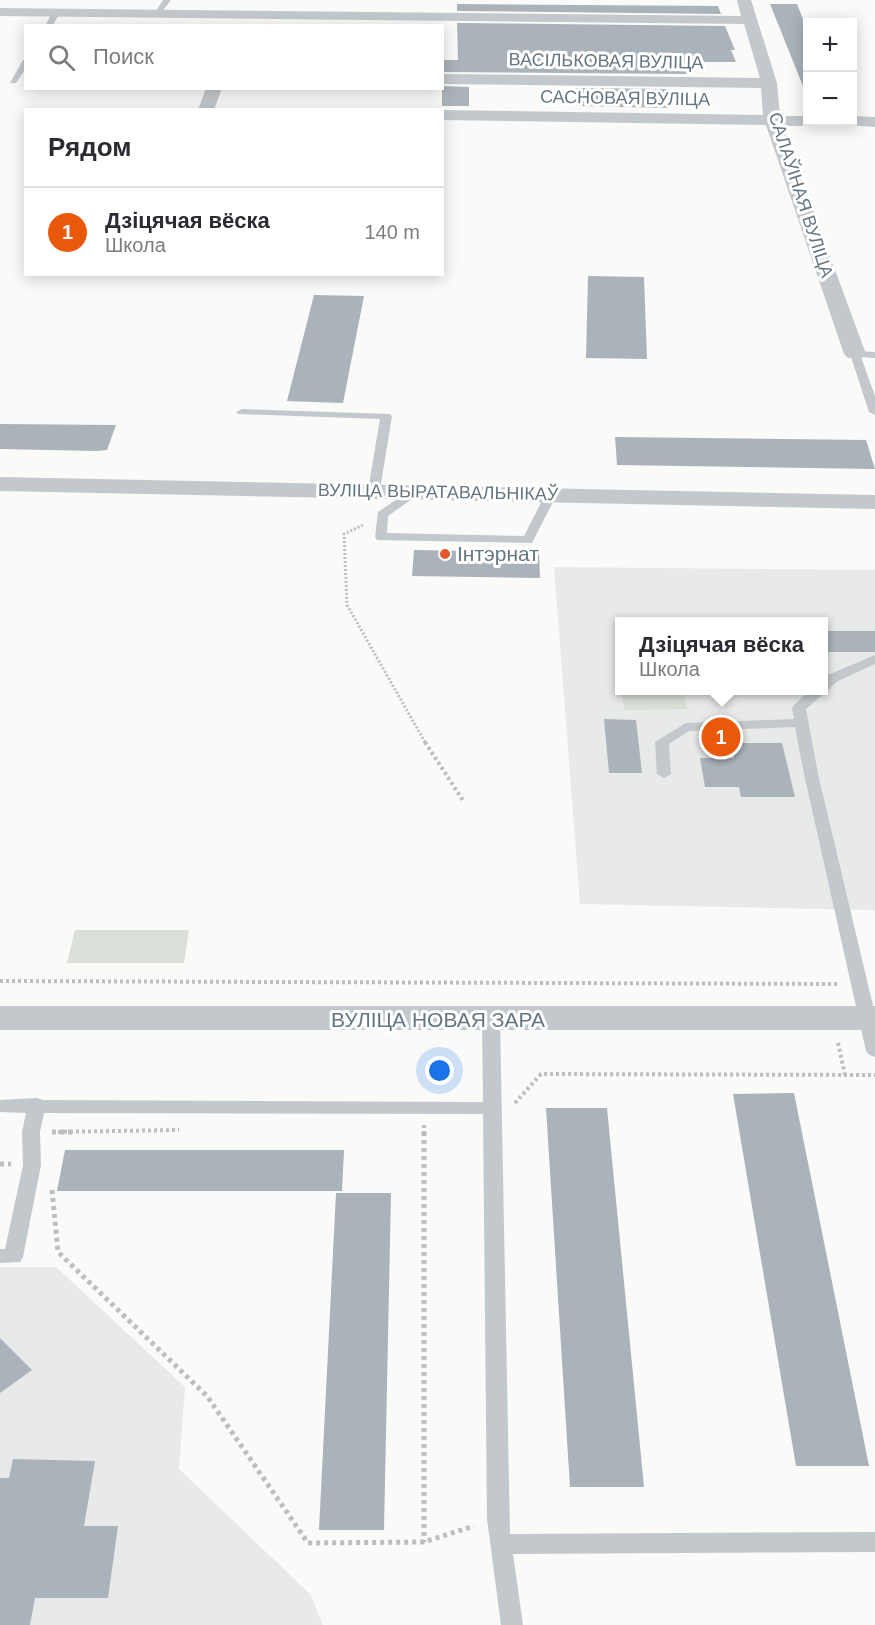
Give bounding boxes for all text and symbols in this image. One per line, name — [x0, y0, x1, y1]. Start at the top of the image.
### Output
map controls — [803, 18, 857, 126]
button: + — [803, 18, 857, 72]
search box — [24, 24, 444, 90]
icon: search — [45, 41, 78, 74]
text: Поиск — [93, 44, 154, 69]
street label: ВАСІЛЬКОВАЯ ВУЛІЦА — [508, 49, 704, 73]
button: − — [803, 72, 857, 126]
street label: САСНОВАЯ ВУЛІЦА — [540, 87, 710, 109]
street label: САЛАЎІНАЯ ВУЛІЦА — [765, 109, 838, 280]
text: Рядом — [48, 132, 131, 162]
text: Дзіцячая вёска — [105, 208, 270, 233]
text: 1 — [62, 221, 73, 243]
text: 140 m — [364, 221, 420, 243]
text: Школа — [105, 234, 166, 256]
street label: ВУЛІЦА ВЫРАТАВАЛЬНІКАЎ — [318, 479, 559, 504]
place label: Інтэрнат — [457, 542, 539, 565]
marker: Інтэрнат — [438, 547, 452, 561]
popup — [615, 617, 828, 695]
text: Дзіцячая вёска — [639, 632, 804, 657]
text: Школа — [639, 658, 700, 680]
pin: 1 — [702, 714, 740, 760]
street label: ВУЛІЦА НОВАЯ ЗАРА — [331, 1008, 545, 1031]
your location — [425, 1056, 454, 1085]

